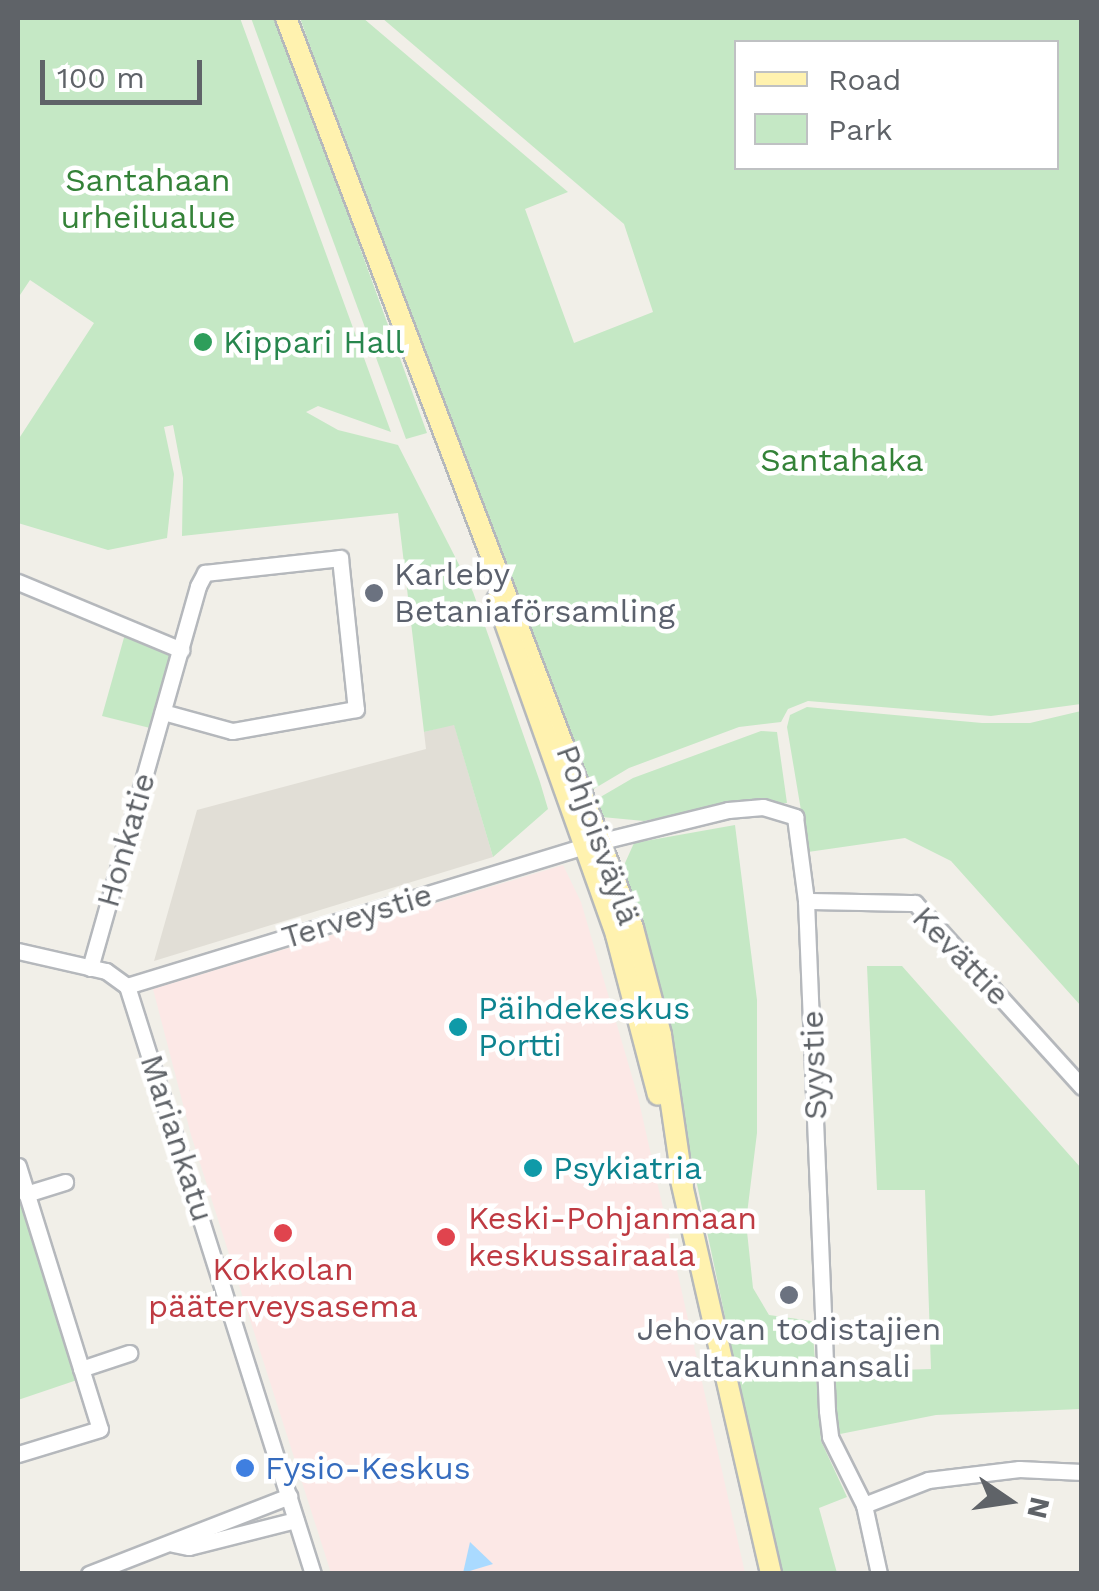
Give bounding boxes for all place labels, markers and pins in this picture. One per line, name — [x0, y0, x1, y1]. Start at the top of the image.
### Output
place label: Kippari Hall — [223, 323, 404, 361]
marker: Kippari Hall — [192, 331, 214, 353]
place label: Karleby Betaniaförsamling — [394, 556, 675, 631]
marker: Karleby Betaniaförsamling — [363, 582, 385, 604]
place label: Päihdekeskus Portti — [478, 990, 690, 1065]
marker: Päihdekeskus Portti — [447, 1016, 469, 1038]
place label: Psykiatria — [553, 1149, 702, 1187]
marker: Psykiatria — [522, 1157, 544, 1179]
place label: Keski-Pohjanmaan keskussairaala — [468, 1200, 757, 1275]
marker: Kokkolan pääterveysasema — [270, 1220, 296, 1246]
marker: Keski-Pohjanmaan keskussairaala — [433, 1224, 459, 1250]
place label: Kokkolan pääterveysasema — [148, 1251, 418, 1326]
marker: Jehovan todistajien valtakunnansali — [778, 1284, 800, 1306]
place label: Jehovan todistajien valtakunnansali — [636, 1311, 942, 1386]
place label: Fysio-Keskus — [265, 1449, 471, 1487]
marker: Fysio-Keskus — [234, 1457, 256, 1479]

